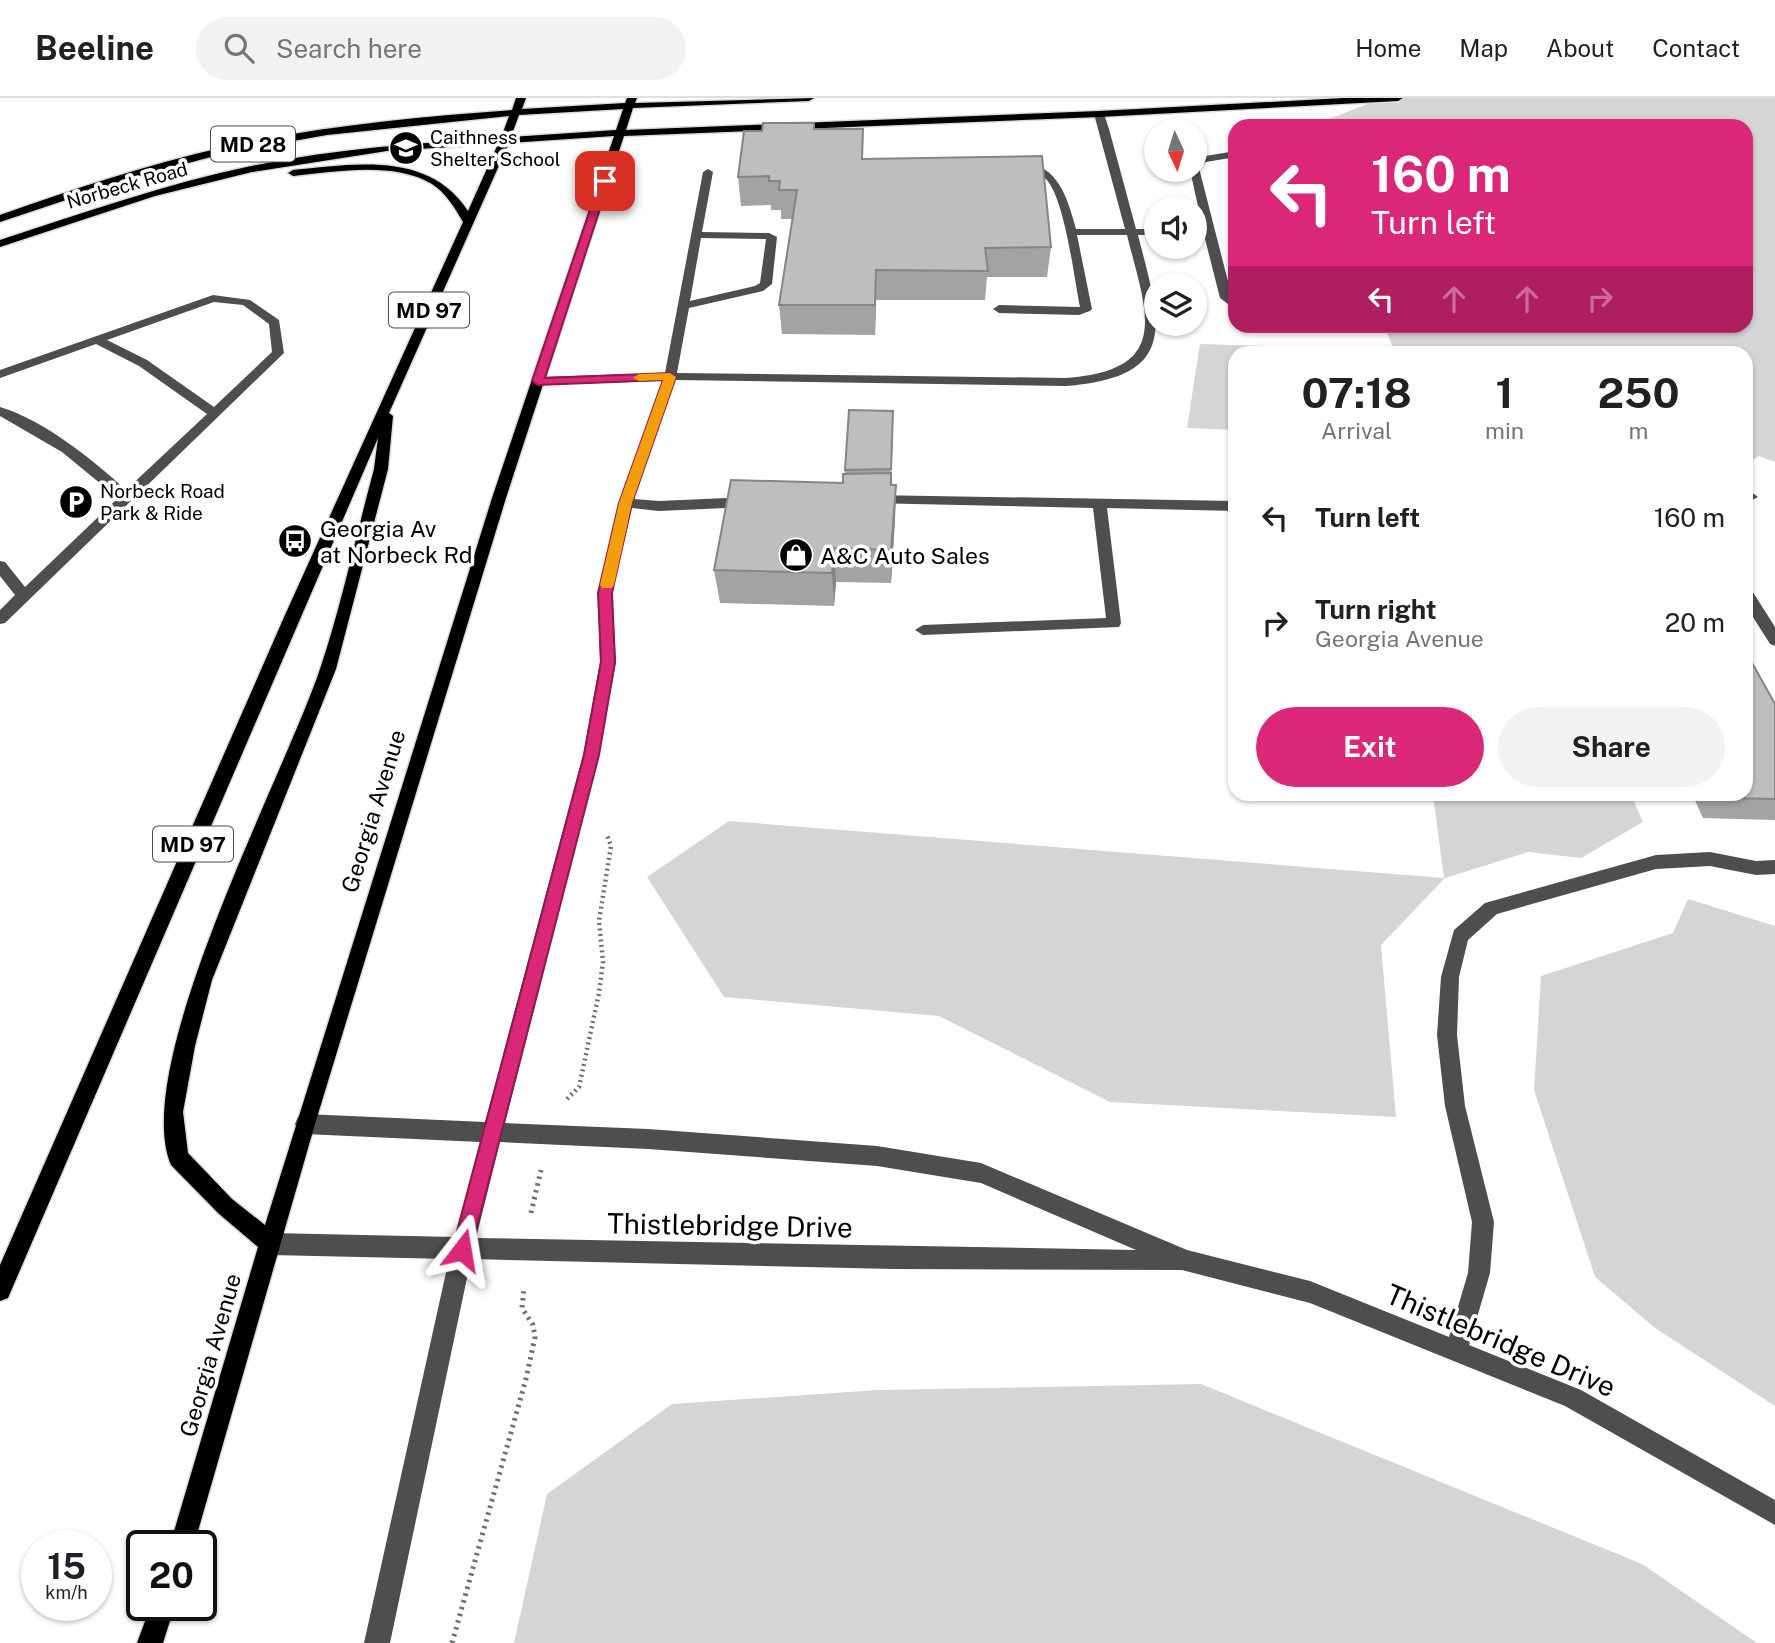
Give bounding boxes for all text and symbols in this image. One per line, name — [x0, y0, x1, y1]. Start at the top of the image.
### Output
search box — [196, 17, 686, 80]
text: Beeline — [35, 29, 154, 67]
icon: search — [220, 29, 258, 67]
text: Search here — [276, 33, 422, 64]
text: Home — [1355, 34, 1421, 62]
text: Map — [1459, 34, 1508, 62]
text: About — [1546, 34, 1614, 62]
text: Contact — [1652, 34, 1740, 62]
north arrow — [1144, 119, 1208, 182]
map controls — [1144, 119, 1207, 336]
road number: MD 28 — [211, 126, 295, 162]
place label: Caithness Shelter School — [430, 126, 561, 170]
school or university icon: Caithness Shelter School — [387, 129, 425, 167]
text: 160 m — [1371, 145, 1511, 203]
icon: left — [1256, 147, 1347, 238]
pin — [575, 151, 635, 211]
street label: Norbeck Road — [64, 157, 190, 213]
icon: arrive — [586, 162, 624, 200]
button: sound — [1144, 196, 1207, 259]
text: Turn left — [1371, 204, 1496, 241]
button: layers — [1144, 273, 1207, 336]
icon: left — [1362, 280, 1400, 318]
icon: ahead — [1435, 280, 1473, 318]
icon: ahead — [1508, 280, 1546, 318]
icon: right — [1581, 280, 1619, 318]
road number: MD 97 — [389, 292, 469, 328]
text: 07:18 — [1301, 368, 1412, 417]
text: 1 — [1496, 368, 1514, 417]
text: 250 — [1597, 368, 1680, 417]
text: Arrival — [1321, 417, 1392, 444]
text: min — [1485, 417, 1524, 444]
text: m — [1629, 417, 1648, 444]
place label: Norbeck Road Park & Ride — [100, 480, 225, 524]
parking icon: Norbeck Road Park & Ride — [57, 483, 95, 521]
icon: left — [1256, 499, 1294, 537]
text: Turn left — [1315, 502, 1420, 533]
text: 160 m — [1654, 502, 1725, 533]
place label: Georgia Av at Norbeck Rd — [320, 515, 472, 568]
bus stop icon: Georgia Av at Norbeck Rd — [276, 522, 314, 560]
shop icon: A&C Auto Sales — [777, 536, 815, 574]
place label: A&C Auto Sales — [820, 542, 990, 569]
text: Turn right — [1315, 594, 1437, 625]
icon: right — [1256, 604, 1294, 642]
text: 20 m — [1665, 607, 1725, 638]
text: Georgia Avenue — [1315, 625, 1484, 652]
button: Exit — [1256, 707, 1484, 787]
button: Share — [1498, 707, 1725, 787]
street label: Georgia Avenue — [335, 726, 411, 896]
road number: MD 97 — [153, 826, 233, 862]
street label: Thistlebridge Drive — [607, 1206, 853, 1244]
position arrow — [425, 1213, 499, 1287]
street label: Georgia Avenue — [174, 1270, 246, 1440]
street label: Thistlebridge Drive — [1381, 1277, 1621, 1403]
speed limit sign: 20 — [126, 1530, 217, 1621]
text: 15 — [47, 1546, 86, 1587]
text: km/h — [45, 1582, 88, 1603]

